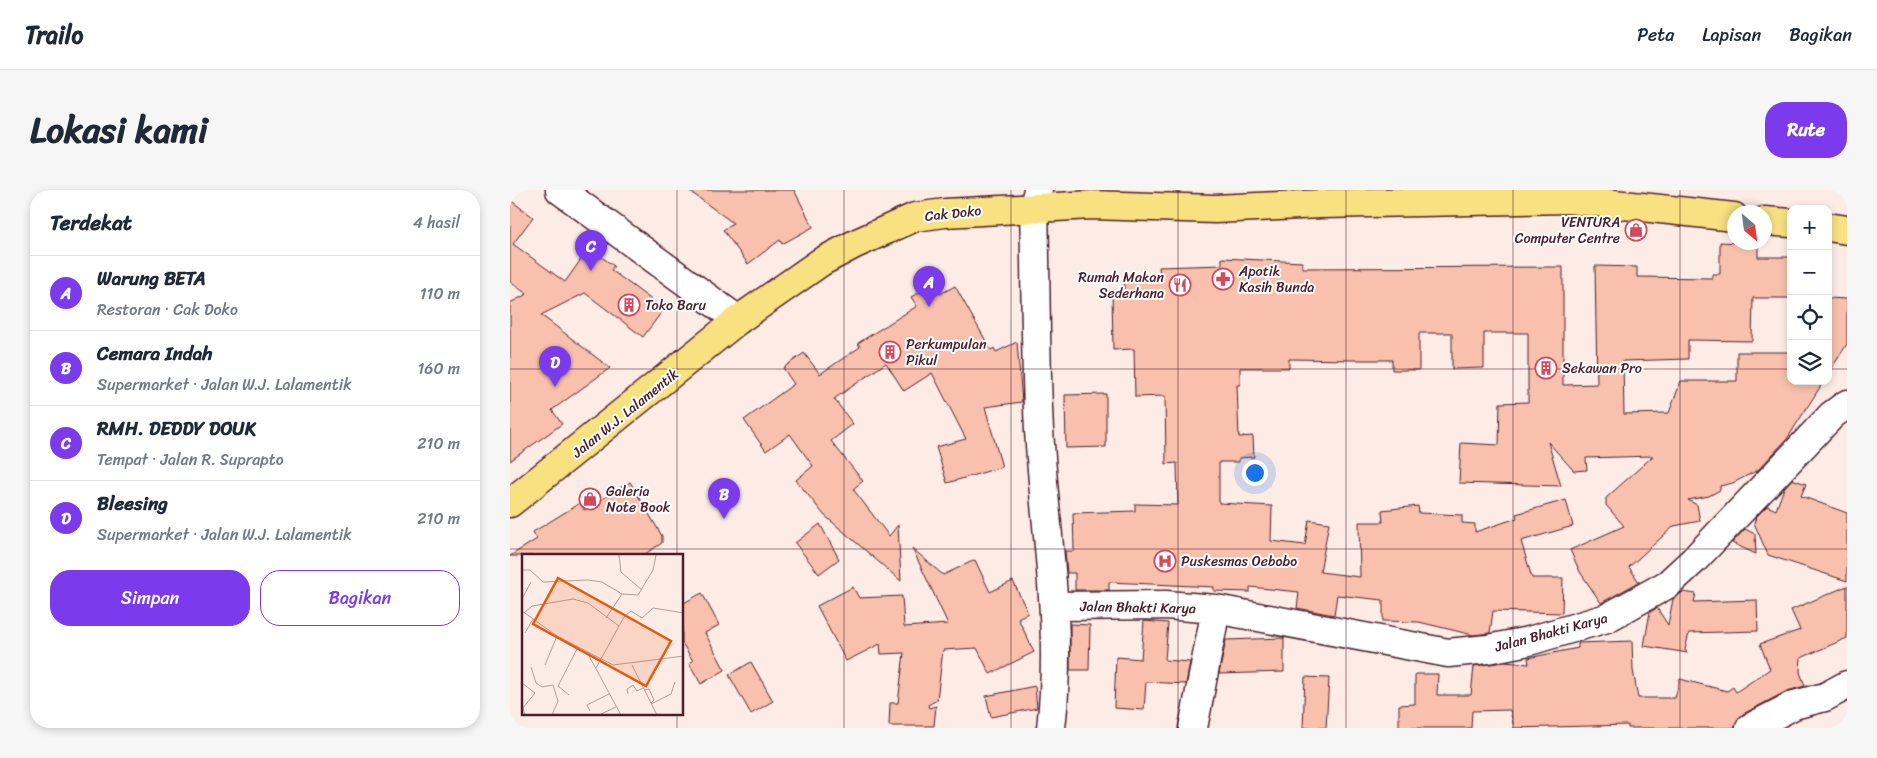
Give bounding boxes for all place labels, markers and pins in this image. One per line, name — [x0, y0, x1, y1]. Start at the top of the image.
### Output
place label: VENTURA Computer Centre — [1515, 210, 1620, 251]
shop icon: VENTURA Computer Centre — [1624, 218, 1648, 242]
pin: C — [575, 230, 607, 271]
place label: Apotik Kasih Bunda — [1238, 259, 1314, 300]
place label: Rumah Makan Sederhana — [1078, 265, 1164, 306]
pin: A — [913, 266, 945, 307]
pharmacy icon: Apotik Kasih Bunda — [1211, 267, 1235, 291]
restaurant icon: Rumah Makan Sederhana — [1168, 273, 1192, 297]
building icon: Toko Baru — [617, 293, 641, 317]
place label: Toko Baru — [645, 293, 707, 318]
place label: Perkumpulan Pikul — [906, 332, 987, 373]
building icon: Perkumpulan Pikul — [878, 340, 902, 364]
pin: D — [539, 346, 571, 387]
building icon: Sekawan Pro — [1534, 356, 1558, 380]
place label: Sekawan Pro — [1562, 356, 1642, 381]
pin: B — [708, 478, 740, 519]
place label: Galeria Note Book — [606, 479, 671, 520]
shop icon: Galeria Note Book — [578, 487, 602, 511]
hospital icon: Puskesmas Oebobo — [1153, 549, 1177, 573]
place label: Puskesmas Oebobo — [1181, 549, 1297, 574]

